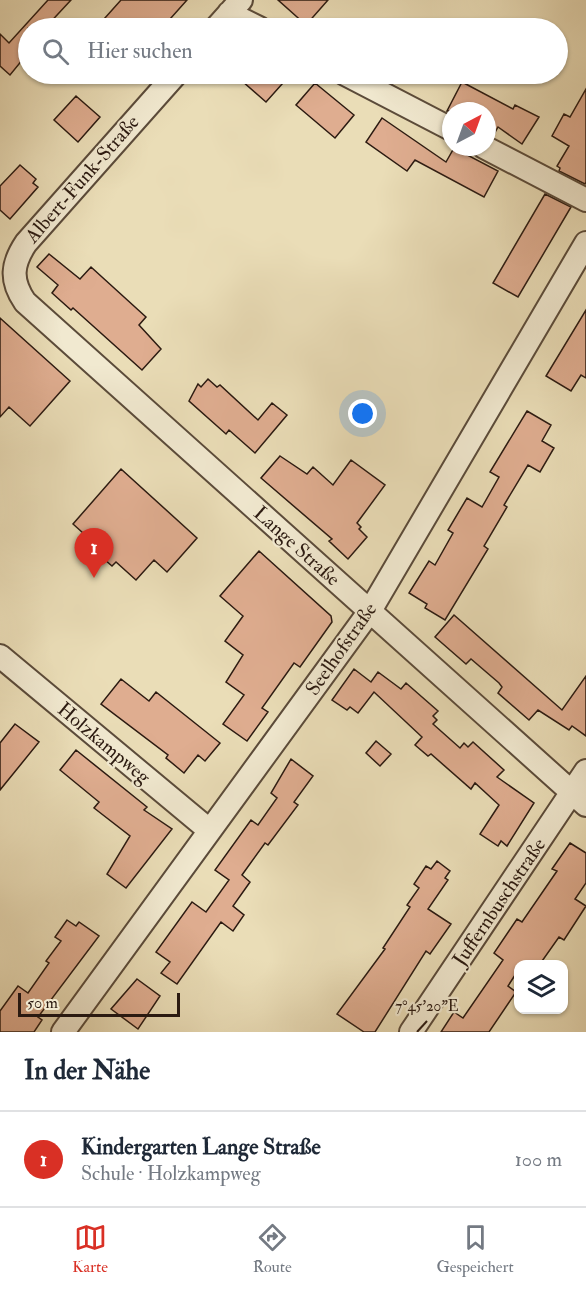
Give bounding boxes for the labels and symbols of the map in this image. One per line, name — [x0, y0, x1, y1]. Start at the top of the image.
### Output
north arrow — [442, 102, 496, 156]
street label: Albert-Funk-Straße — [19, 110, 144, 249]
your location — [348, 399, 377, 428]
street label: Lange Straße — [249, 501, 345, 591]
pin: 1 — [74, 528, 113, 578]
street label: Seelhofstraße — [300, 598, 382, 700]
street label: Holzkampweg — [52, 697, 157, 791]
street label: Juffernbuschstraße — [446, 833, 551, 972]
scale bar — [18, 990, 180, 1018]
text: 7°45'20"E — [395, 997, 459, 1016]

